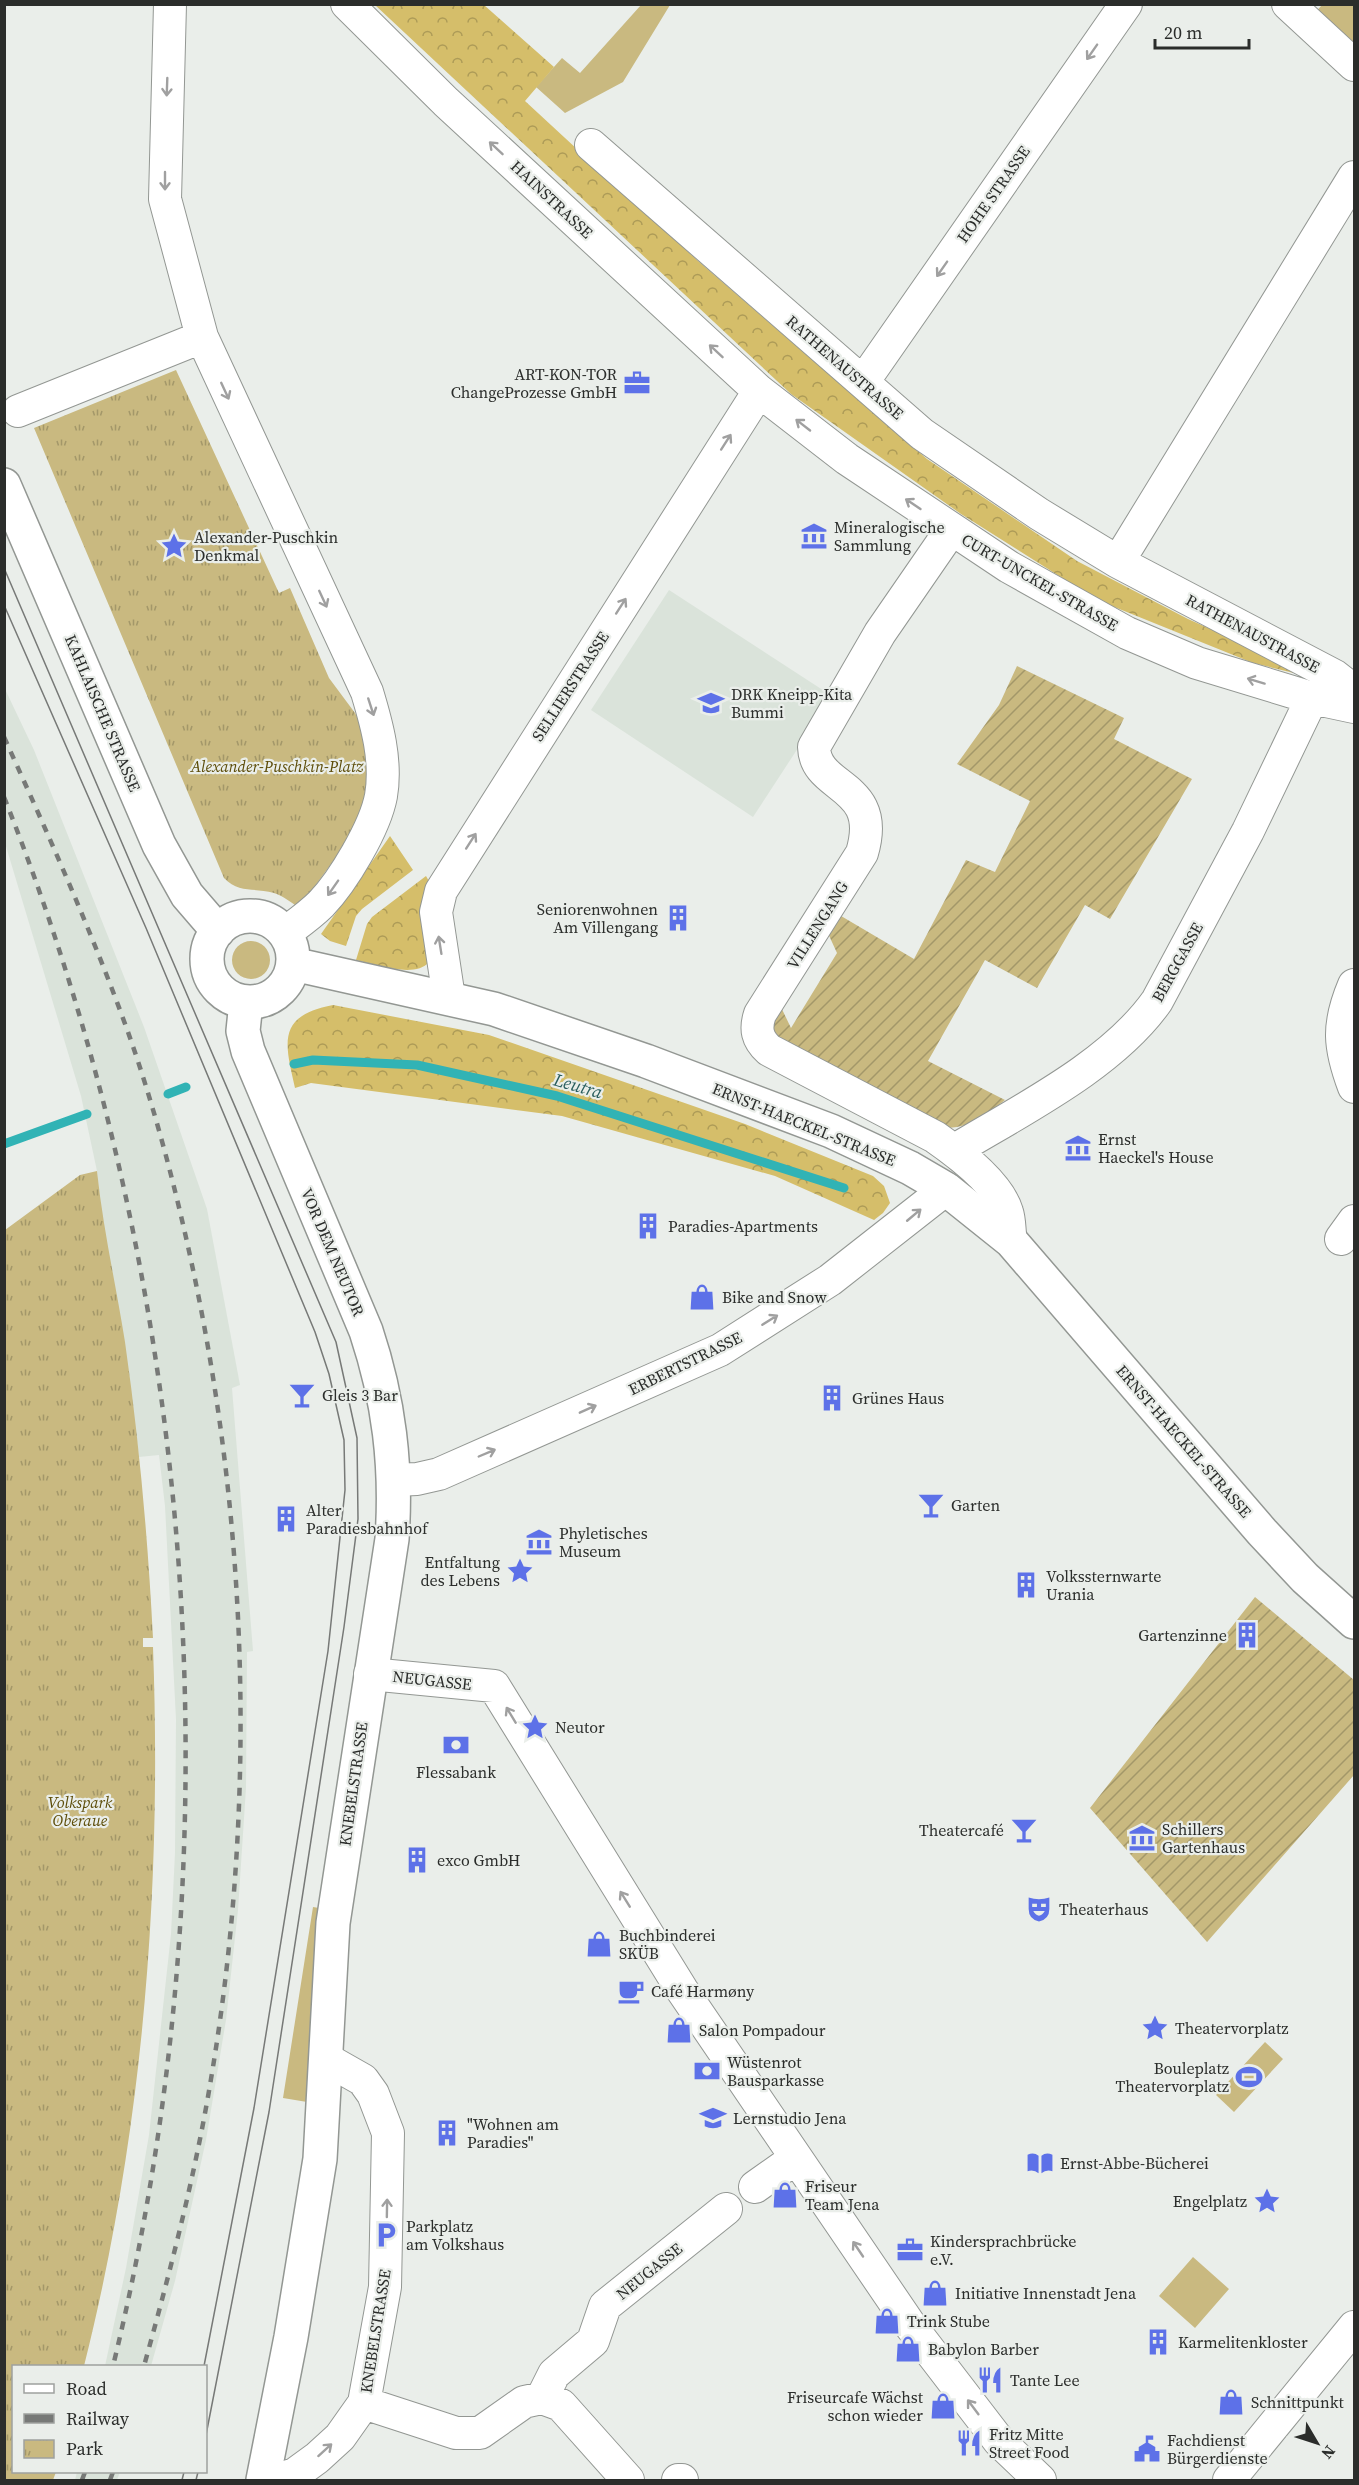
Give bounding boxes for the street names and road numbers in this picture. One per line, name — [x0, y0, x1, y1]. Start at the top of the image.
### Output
street label: HOHE STRASSE — [951, 141, 1035, 247]
street label: HAINSTRASSE — [506, 155, 598, 243]
street label: RATHENAUSTRASSE — [782, 310, 909, 424]
street label: CURT-UNCKEL-STRASSE — [958, 528, 1123, 636]
street label: RATHENAUSTRASSE — [1182, 588, 1324, 678]
street label: SELLIERSTRASSE — [526, 627, 614, 745]
street label: KAHLAISCHE STRASSE — [60, 631, 146, 795]
street label: VILLENGANG — [781, 877, 853, 973]
street label: BERGGASSE — [1146, 918, 1208, 1006]
street label: ERNST-HAECKEL-STRASSE — [709, 1077, 899, 1171]
street label: VOR DEM NEUTOR — [296, 1185, 370, 1320]
street label: ERBERTSTRASSE — [625, 1326, 746, 1400]
street label: ERNST-HAECKEL-STRASSE — [1111, 1360, 1257, 1522]
street label: NEUGASSE — [391, 1665, 473, 1695]
street label: KNEBELSTRASSE — [333, 1720, 373, 1847]
street label: NEUGASSE — [611, 2237, 687, 2304]
street label: KNEBELSTRASSE — [354, 2267, 396, 2394]

